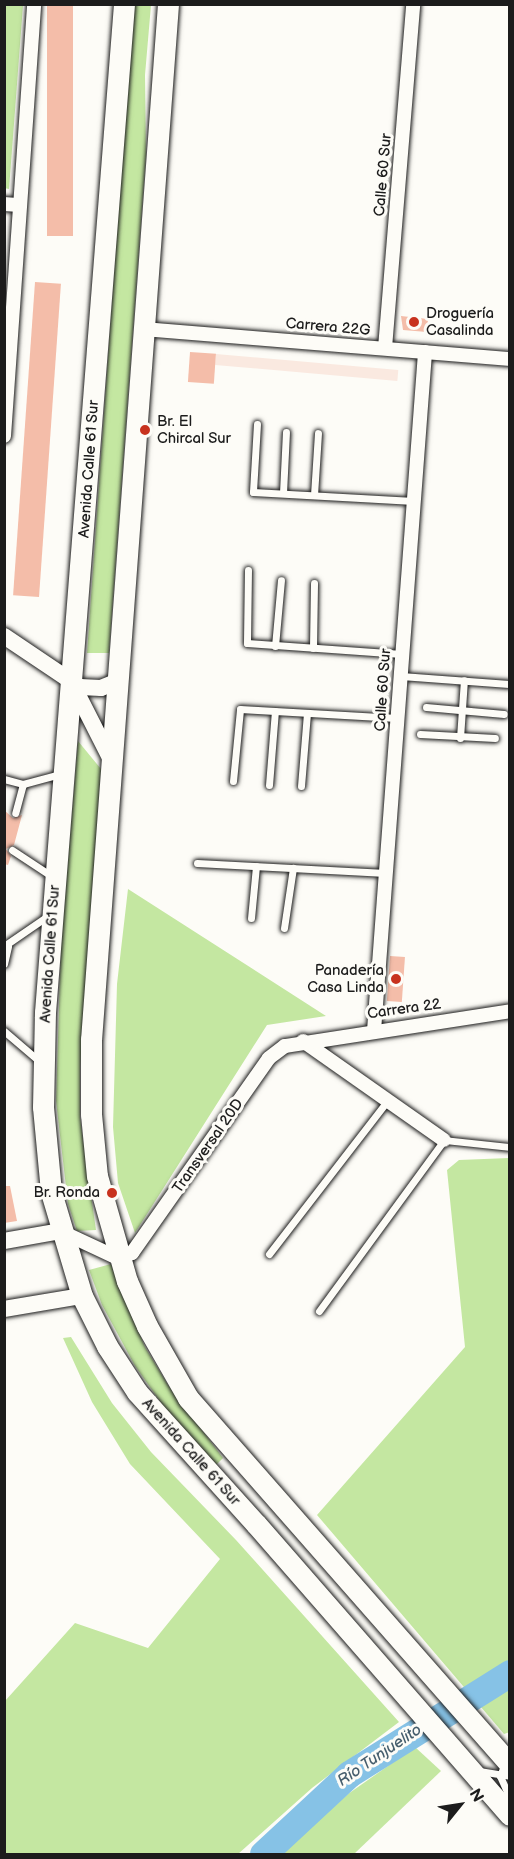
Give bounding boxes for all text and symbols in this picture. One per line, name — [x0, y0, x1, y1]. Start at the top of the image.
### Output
street label: Calle 60 Sur — [370, 133, 396, 217]
place label: Droguería Casalinda — [426, 304, 494, 339]
street label: Carrera 22G — [285, 314, 371, 340]
marker: Droguería Casalinda — [407, 315, 421, 329]
street label: Avenida Calle 61 Sur — [75, 399, 103, 539]
place label: Br. El Chircal Sur — [157, 412, 231, 447]
marker: Br. El Chircal Sur — [138, 423, 152, 437]
street label: Calle 60 Sur — [371, 648, 395, 732]
street label: Avenida Calle 61 Sur — [36, 884, 64, 1024]
place label: Panadería Casa Linda — [307, 961, 384, 996]
marker: Panadería Casa Linda — [389, 972, 403, 986]
street label: Carrera 22 — [366, 995, 442, 1023]
street label: Transversal 20D — [169, 1095, 247, 1197]
place label: Br. Ronda — [33, 1184, 100, 1202]
marker: Br. Ronda — [105, 1186, 119, 1200]
street label: Avenida Calle 61 Sur — [138, 1395, 244, 1509]
water label: Río Tunjuelito — [334, 1721, 426, 1791]
north arrow — [430, 1775, 490, 1835]
text: N — [465, 1786, 487, 1806]

